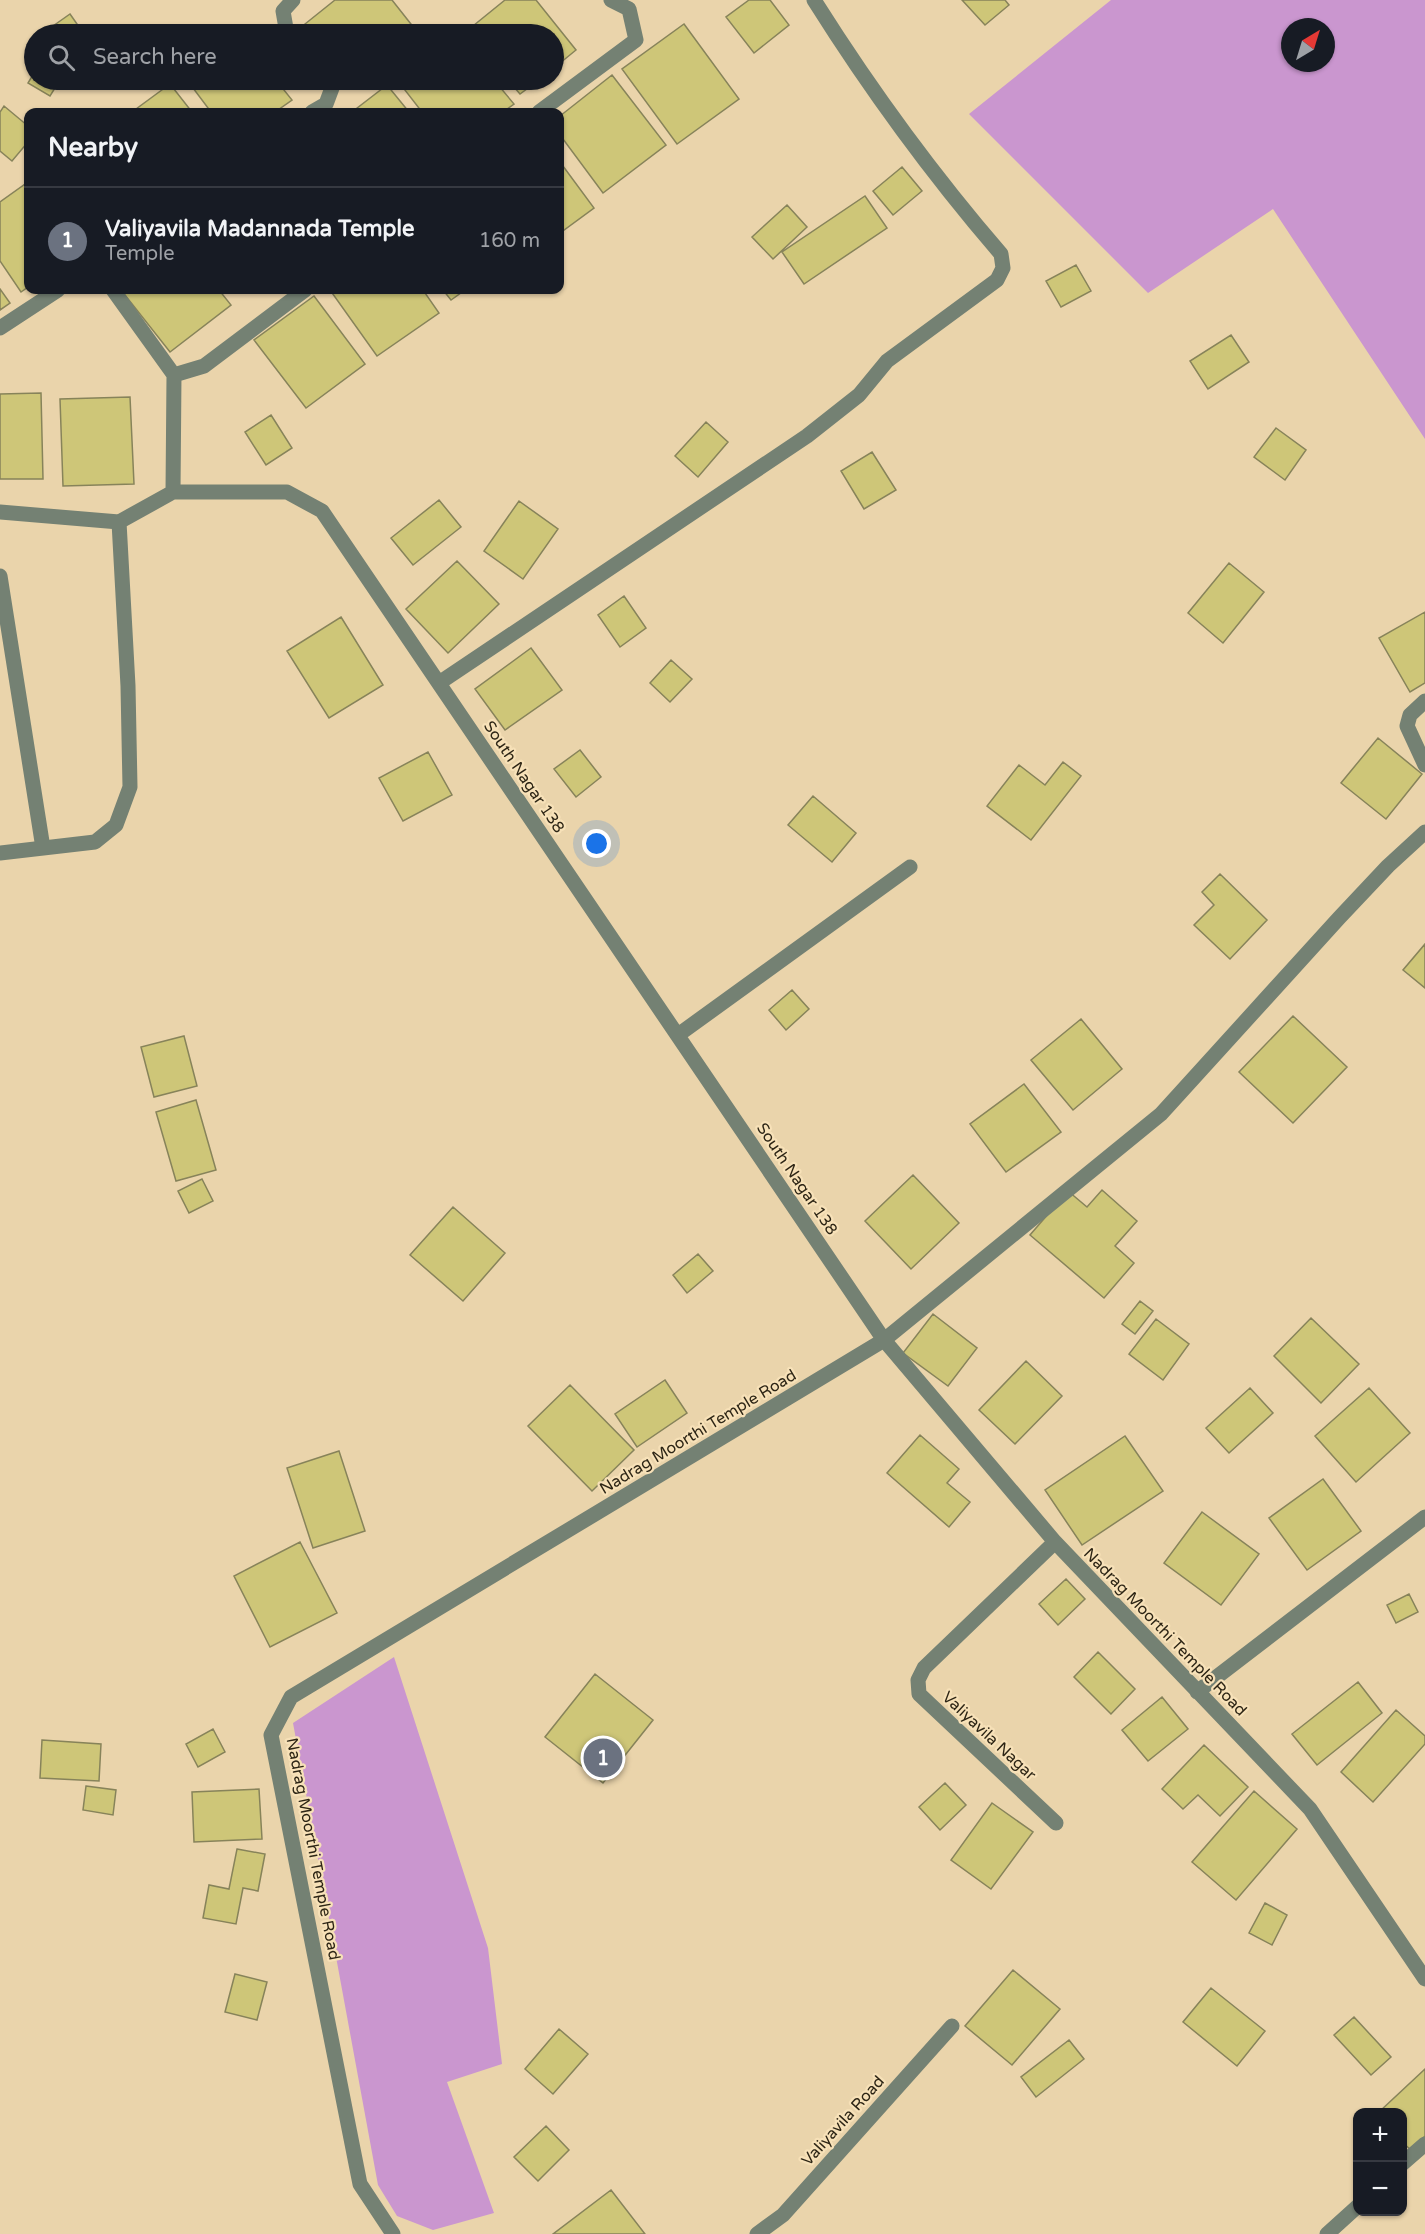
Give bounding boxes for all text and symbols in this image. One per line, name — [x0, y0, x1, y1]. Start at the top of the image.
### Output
north arrow — [1281, 18, 1335, 72]
search box — [24, 24, 564, 90]
icon: search — [45, 41, 78, 74]
text: Search here — [93, 44, 217, 70]
text: Nearby — [48, 132, 138, 163]
text: Valiyavila Madannada Temple — [105, 216, 414, 242]
text: 1 — [61, 229, 74, 253]
text: 160 m — [479, 229, 540, 253]
text: Temple — [105, 242, 175, 266]
street label: South Nagar 138 — [479, 717, 569, 837]
your location — [582, 829, 611, 858]
street label: South Nagar 138 — [752, 1119, 842, 1239]
street label: Nadrag Moorthi Temple Road — [596, 1365, 800, 1499]
street label: Nadrag Moorthi Temple Road — [1079, 1544, 1251, 1720]
street label: Valiyavila Nagar — [938, 1687, 1041, 1785]
street label: Nadrag Moorthi Temple Road — [282, 1736, 344, 1962]
pin: 1 — [584, 1736, 622, 1780]
street label: Valiyavila Road — [797, 2072, 889, 2170]
map controls — [1353, 2108, 1407, 2216]
button: + — [1353, 2108, 1407, 2162]
button: − — [1353, 2162, 1407, 2216]

